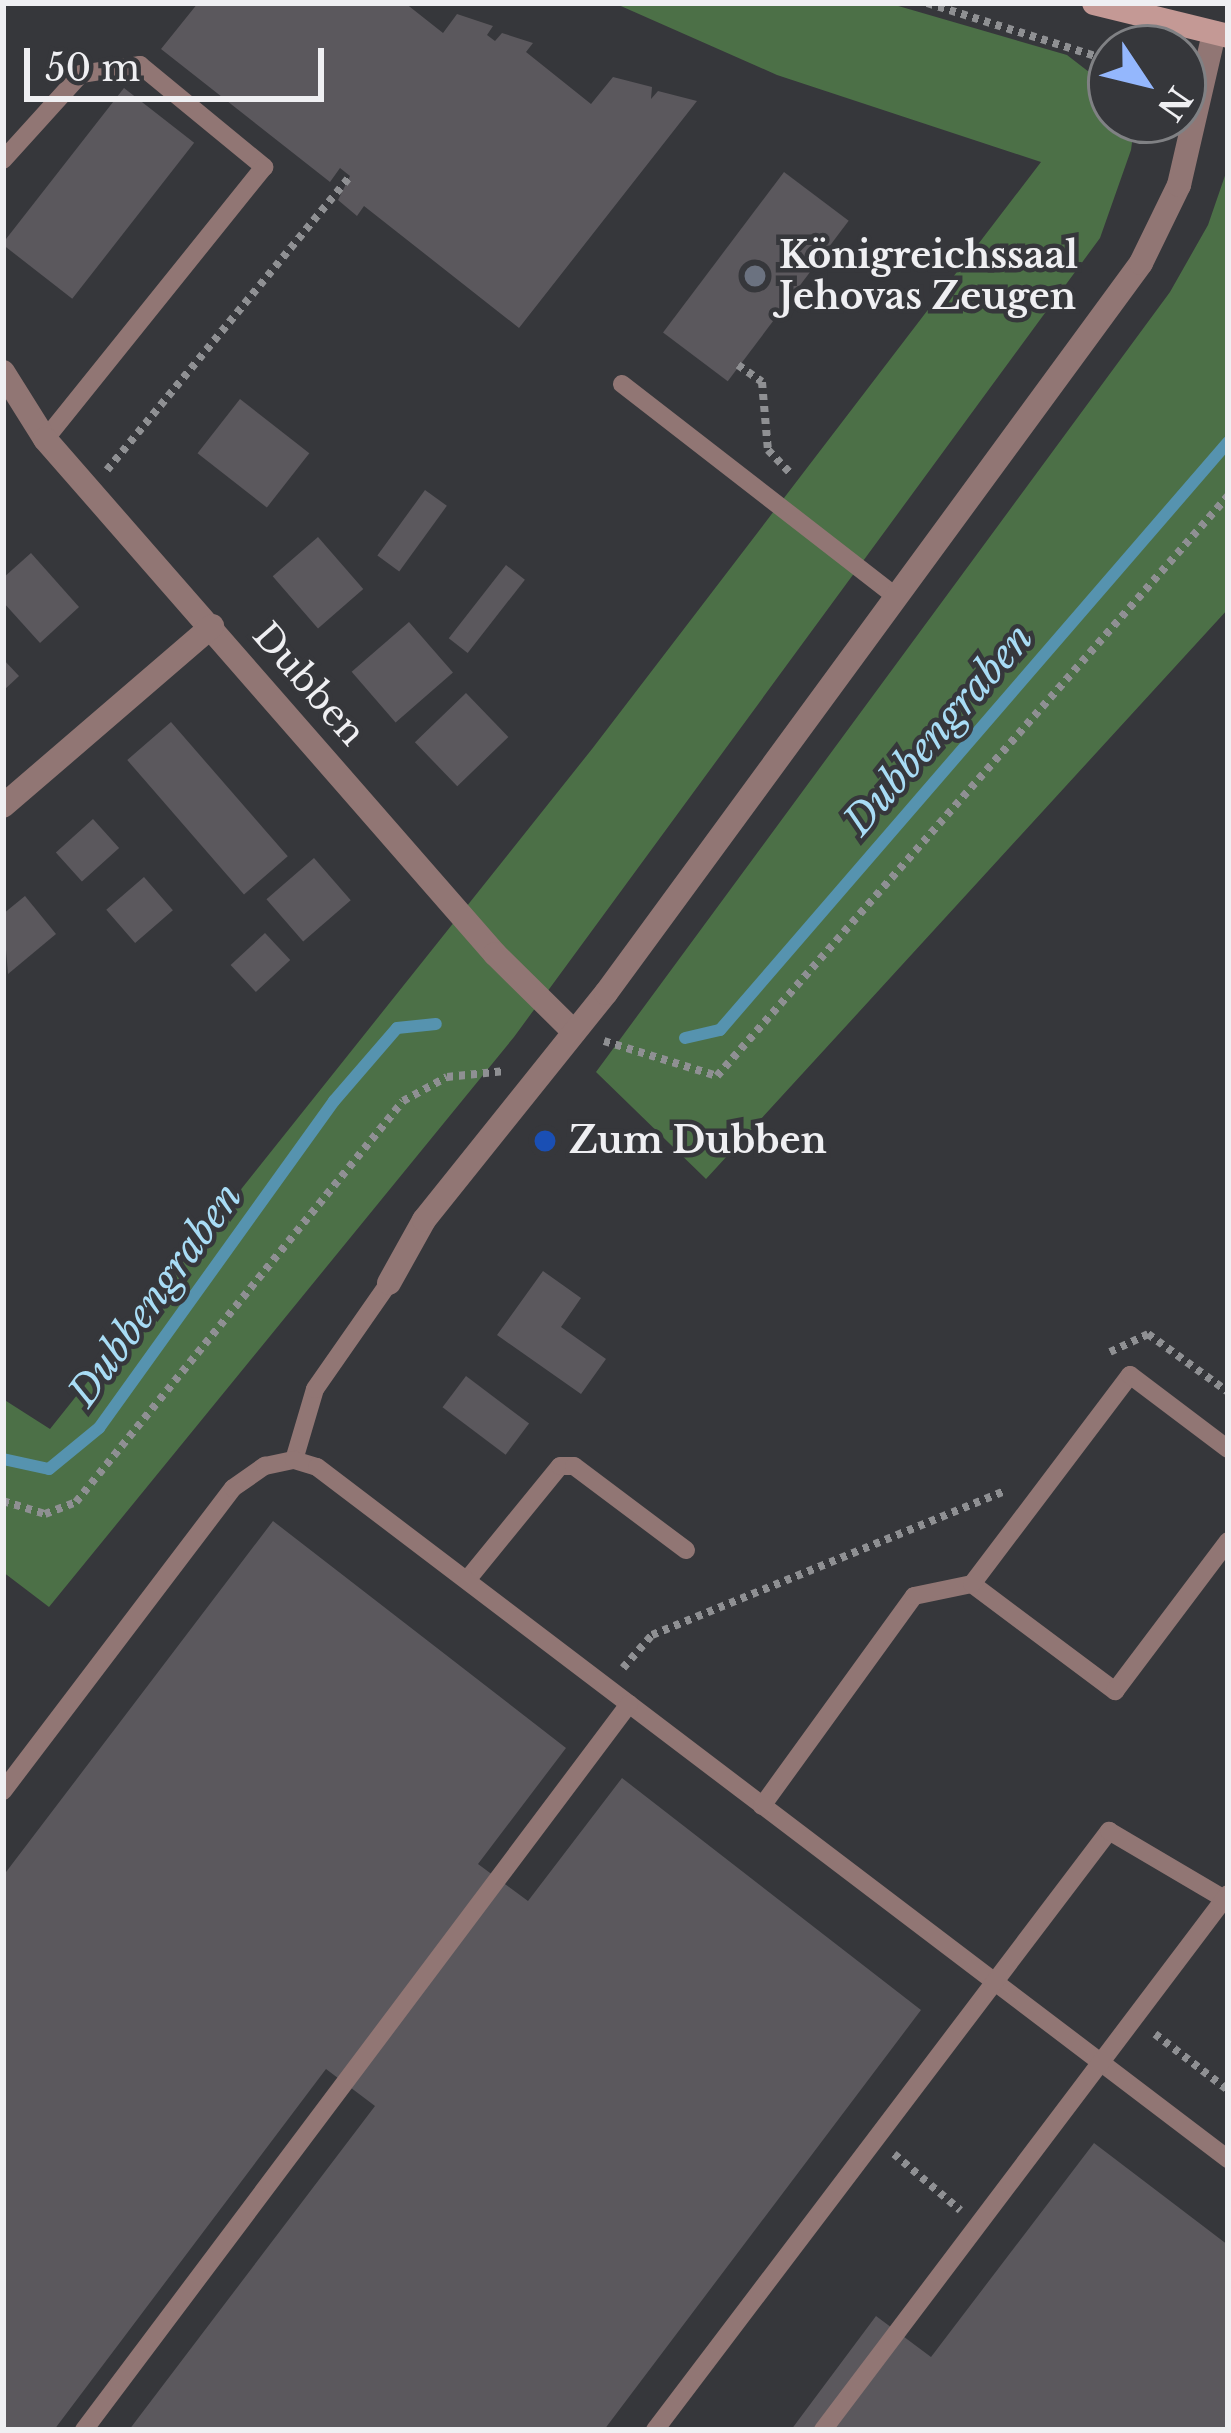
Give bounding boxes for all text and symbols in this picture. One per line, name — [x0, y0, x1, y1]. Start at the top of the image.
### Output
scale bar — [30, 24, 330, 98]
north arrow — [1087, 24, 1207, 144]
text: 50 m — [45, 46, 140, 91]
text: N — [1149, 79, 1200, 128]
place label: Königreichssaal Jehovas Zeugen — [779, 233, 1078, 318]
marker: Königreichssaal Jehovas Zeugen — [742, 263, 768, 289]
street label: Dubben — [244, 614, 374, 754]
water label: Dubbengraben — [835, 615, 1043, 845]
place label: Zum Dubben — [569, 1119, 827, 1163]
marker: Zum Dubben — [532, 1128, 558, 1154]
water label: Dubbengraben — [60, 1175, 252, 1415]

